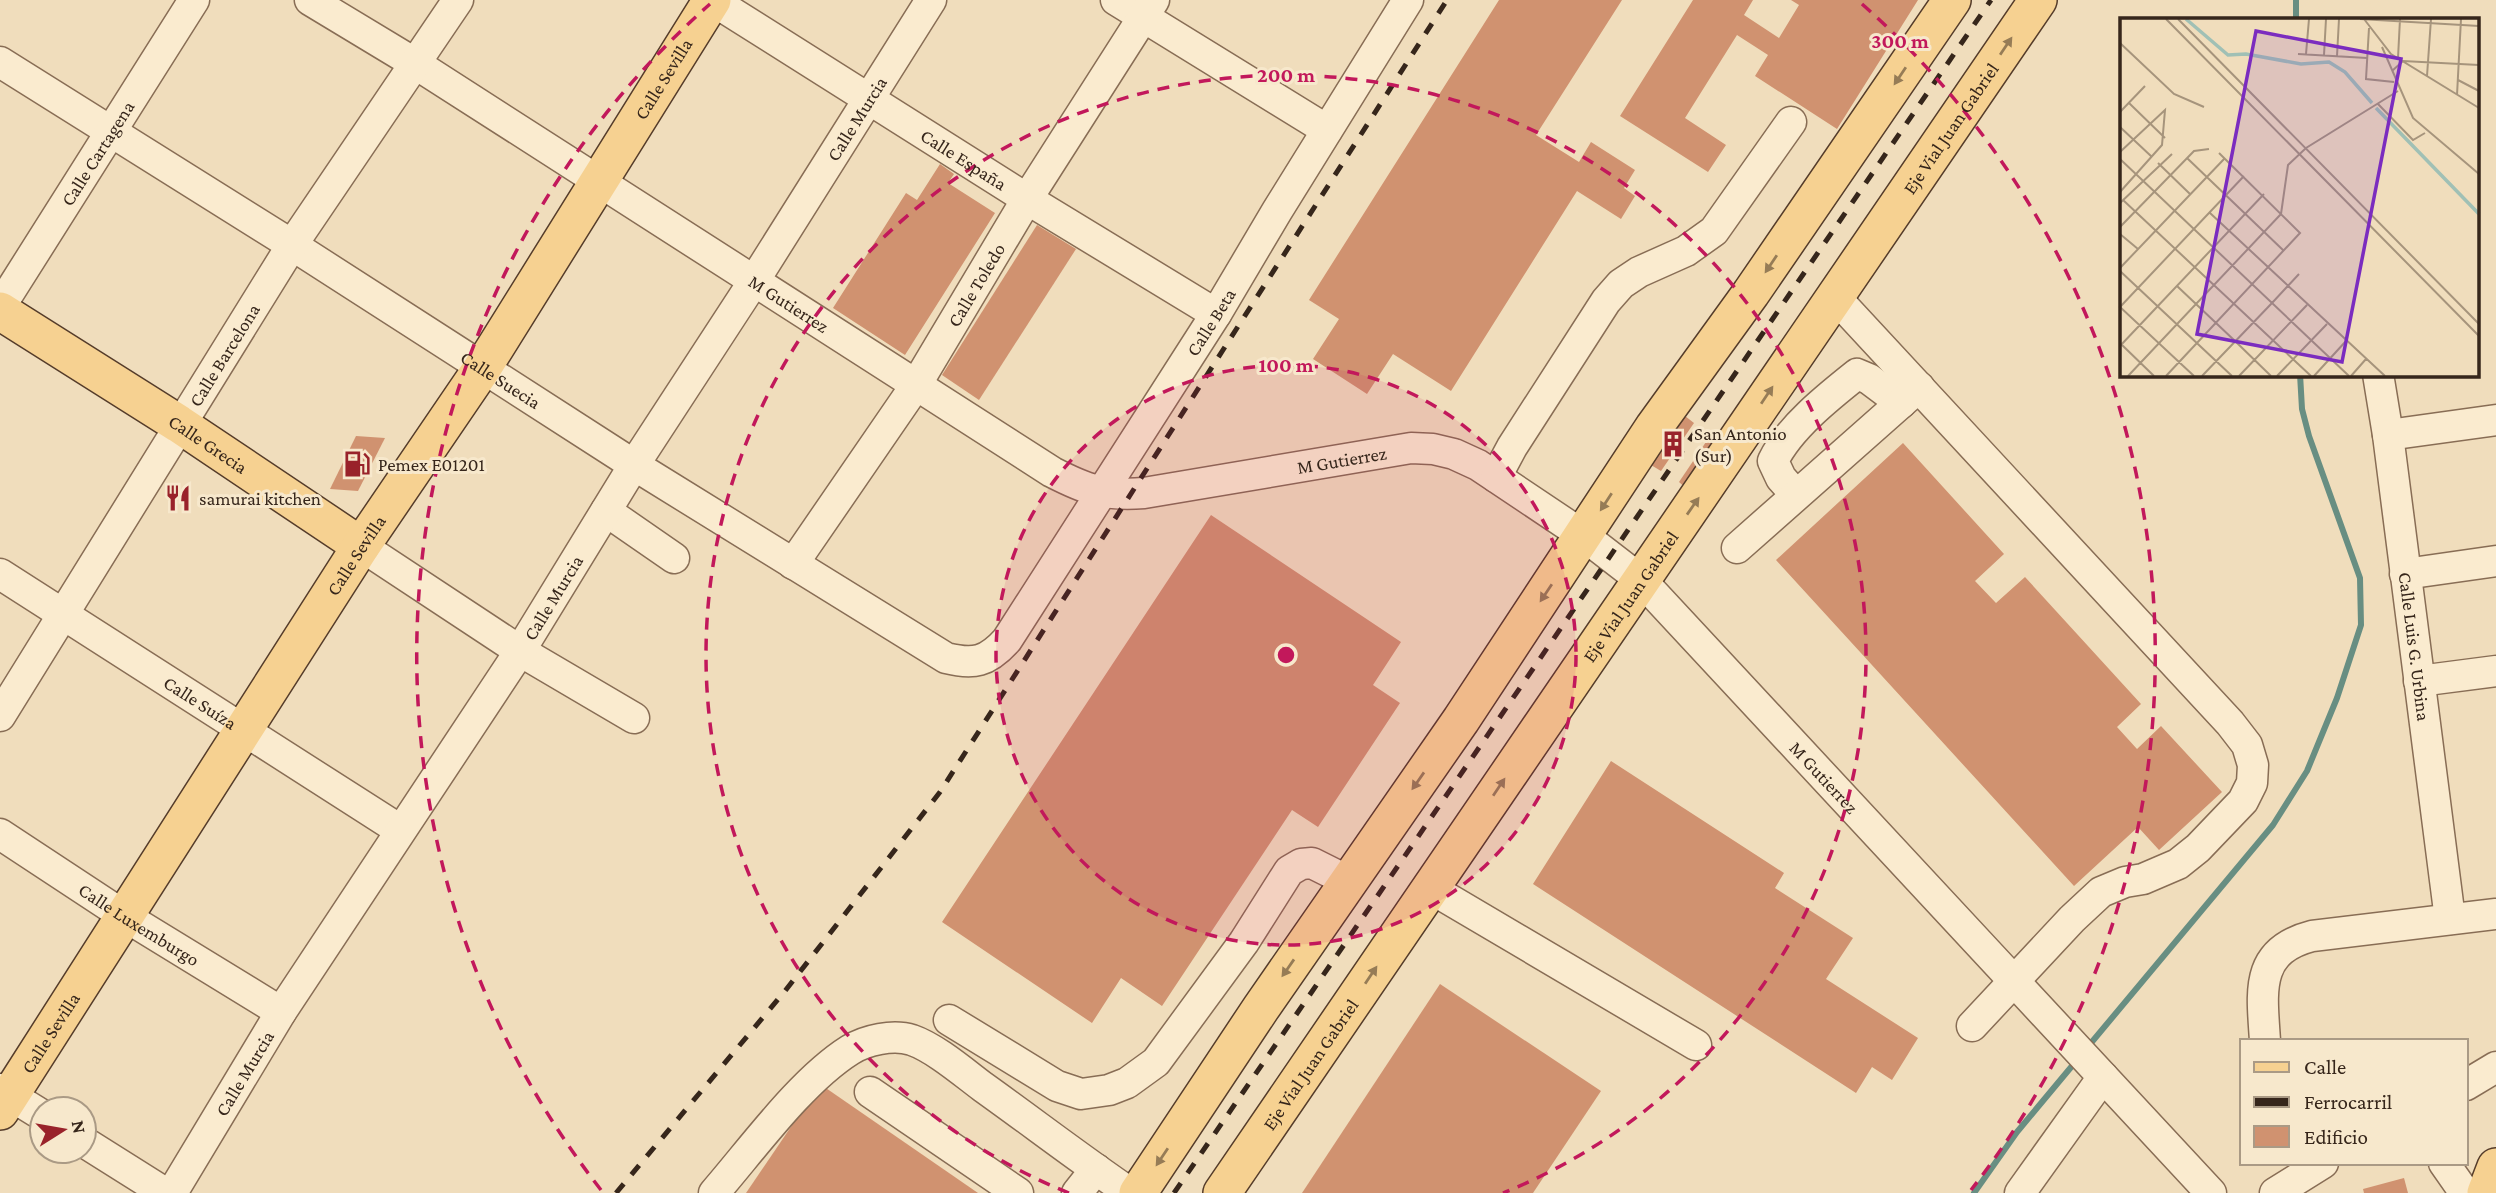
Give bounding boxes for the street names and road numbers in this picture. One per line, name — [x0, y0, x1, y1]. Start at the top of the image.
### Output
street label: Calle Sevilla — [630, 34, 696, 123]
street label: Eje Vial Juan Gabriel — [1898, 59, 2002, 198]
street label: Calle Murcia — [822, 72, 891, 165]
street label: Calle Cartagena — [56, 97, 138, 209]
street label: Calle España — [917, 124, 1011, 194]
street label: Calle Toledo — [943, 239, 1009, 330]
street label: M Gutierrez — [745, 270, 833, 337]
street label: Calle Beta — [1182, 284, 1239, 360]
street label: Calle Barcelona — [184, 299, 264, 410]
street label: Calle Suecia — [457, 346, 545, 413]
street label: Calle Grecia — [165, 410, 252, 478]
street label: M Gutierrez — [1295, 442, 1388, 478]
street label: Calle Sevilla — [322, 511, 390, 599]
street label: Eje Vial Juan Gabriel — [1578, 527, 1682, 666]
street label: Calle Murcia — [519, 551, 587, 644]
street label: Calle Luis G. Urbina — [2395, 571, 2435, 722]
street label: Calle Suíza — [160, 671, 241, 734]
street label: M Gutierrez — [1786, 737, 1863, 817]
street label: Calle Luxemburgo — [75, 879, 203, 970]
street label: Calle Sevilla — [17, 988, 84, 1077]
street label: Eje Vial Juan Gabriel — [1258, 995, 1362, 1134]
street label: Calle Murcia — [211, 1026, 278, 1119]

